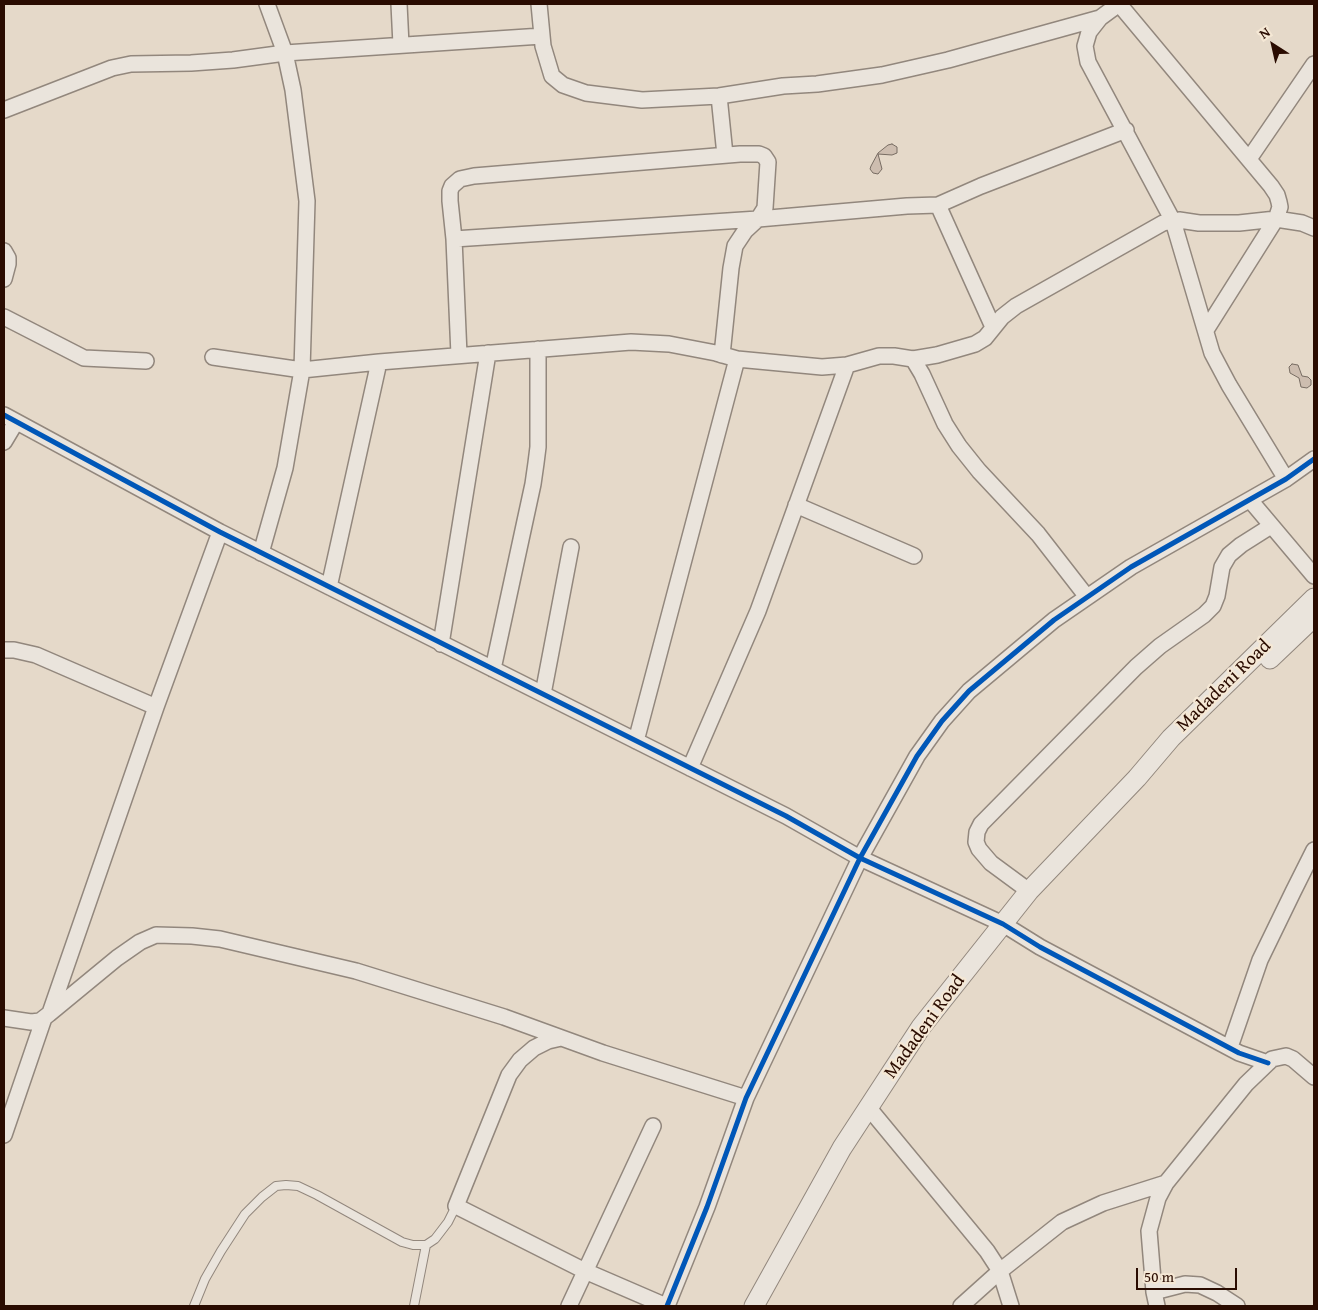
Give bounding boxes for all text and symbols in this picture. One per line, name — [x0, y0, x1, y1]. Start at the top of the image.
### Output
north arrow — [1248, 20, 1298, 70]
text: N — [1255, 22, 1274, 44]
street label: Madadeni Road — [1172, 635, 1276, 737]
street label: Madadeni Road — [880, 971, 970, 1083]
scale bar — [1138, 1258, 1239, 1290]
text: 50 m — [1144, 1266, 1174, 1287]

